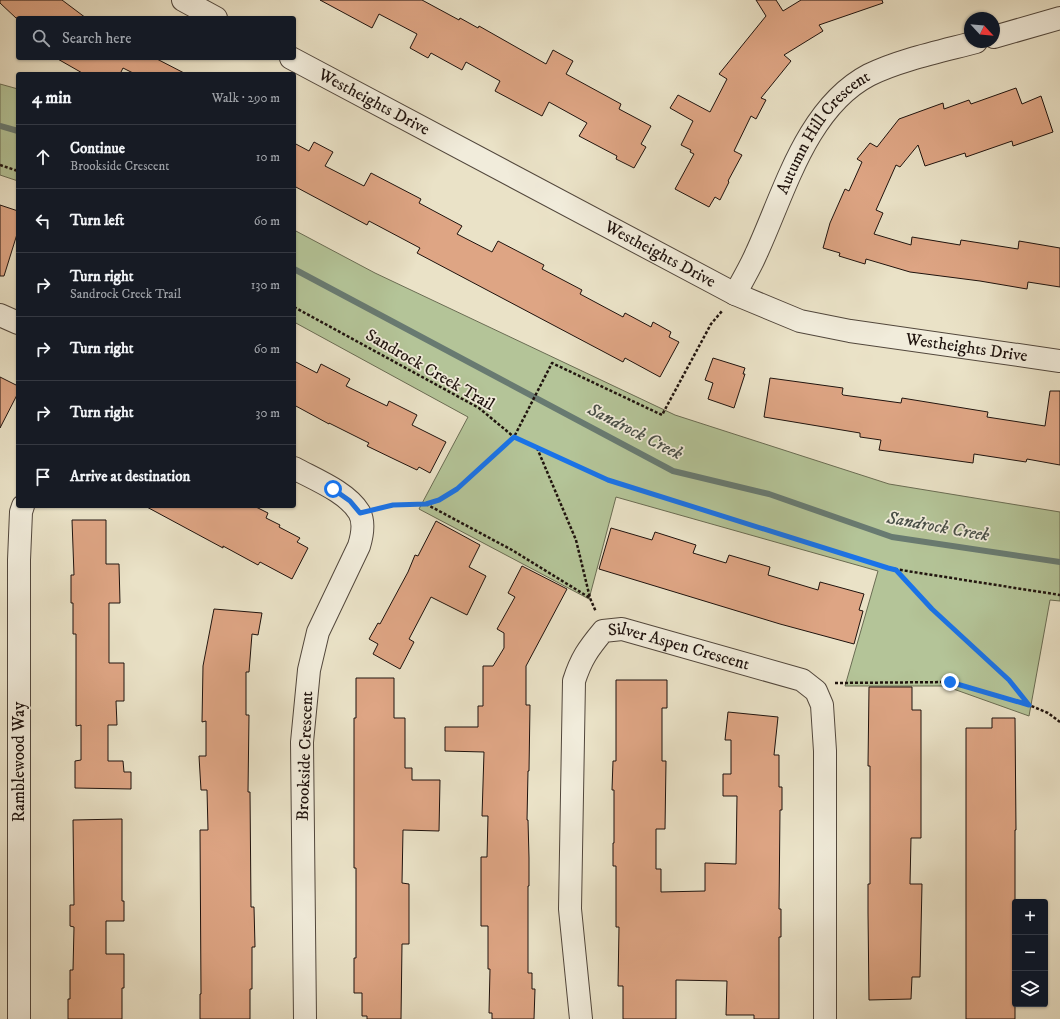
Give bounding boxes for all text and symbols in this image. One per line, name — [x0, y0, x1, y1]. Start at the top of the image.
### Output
north arrow — [964, 12, 1000, 48]
search box — [16, 16, 296, 60]
icon: search — [30, 27, 52, 49]
text: Search here — [62, 29, 131, 48]
street label: Westheights Drive — [314, 63, 433, 141]
street label: Autumn Hill Crescent — [772, 65, 874, 197]
text: 4 min — [32, 87, 71, 109]
text: Walk · 290 m — [212, 90, 280, 106]
text: Continue — [70, 139, 125, 158]
icon: ahead — [32, 146, 54, 168]
text: 10 m — [256, 149, 280, 165]
text: Brookside Crescent — [70, 158, 169, 174]
icon: left — [32, 210, 54, 232]
text: Turn left — [70, 211, 124, 230]
text: 60 m — [254, 213, 280, 229]
street label: Westheights Drive — [600, 215, 720, 293]
text: Turn right — [70, 267, 133, 286]
icon: right — [32, 274, 54, 296]
text: 130 m — [251, 277, 280, 293]
text: Sandrock Creek Trail — [70, 286, 181, 302]
street label: Sandrock Creek Trail — [362, 324, 498, 416]
street label: Westheights Drive — [903, 328, 1029, 367]
icon: right — [32, 338, 54, 360]
text: Turn right — [70, 339, 133, 358]
text: 60 m — [254, 341, 280, 357]
water label: Sandrock Creek — [583, 398, 687, 466]
icon: right — [32, 402, 54, 424]
text: Turn right — [70, 403, 133, 422]
text: 30 m — [256, 405, 280, 421]
icon: arrive — [32, 466, 54, 488]
text: Arrive at destination — [70, 467, 190, 486]
route start — [324, 480, 342, 498]
water label: Sandrock Creek — [884, 507, 991, 547]
street label: Silver Aspen Crescent — [607, 618, 753, 676]
route end — [941, 673, 959, 691]
street label: Brookside Crescent — [292, 690, 318, 821]
street label: Ramblewood Way — [8, 701, 30, 822]
map controls — [1012, 899, 1048, 1007]
button: + — [1012, 899, 1048, 935]
button: − — [1012, 935, 1048, 971]
button: layers — [1012, 971, 1048, 1007]

